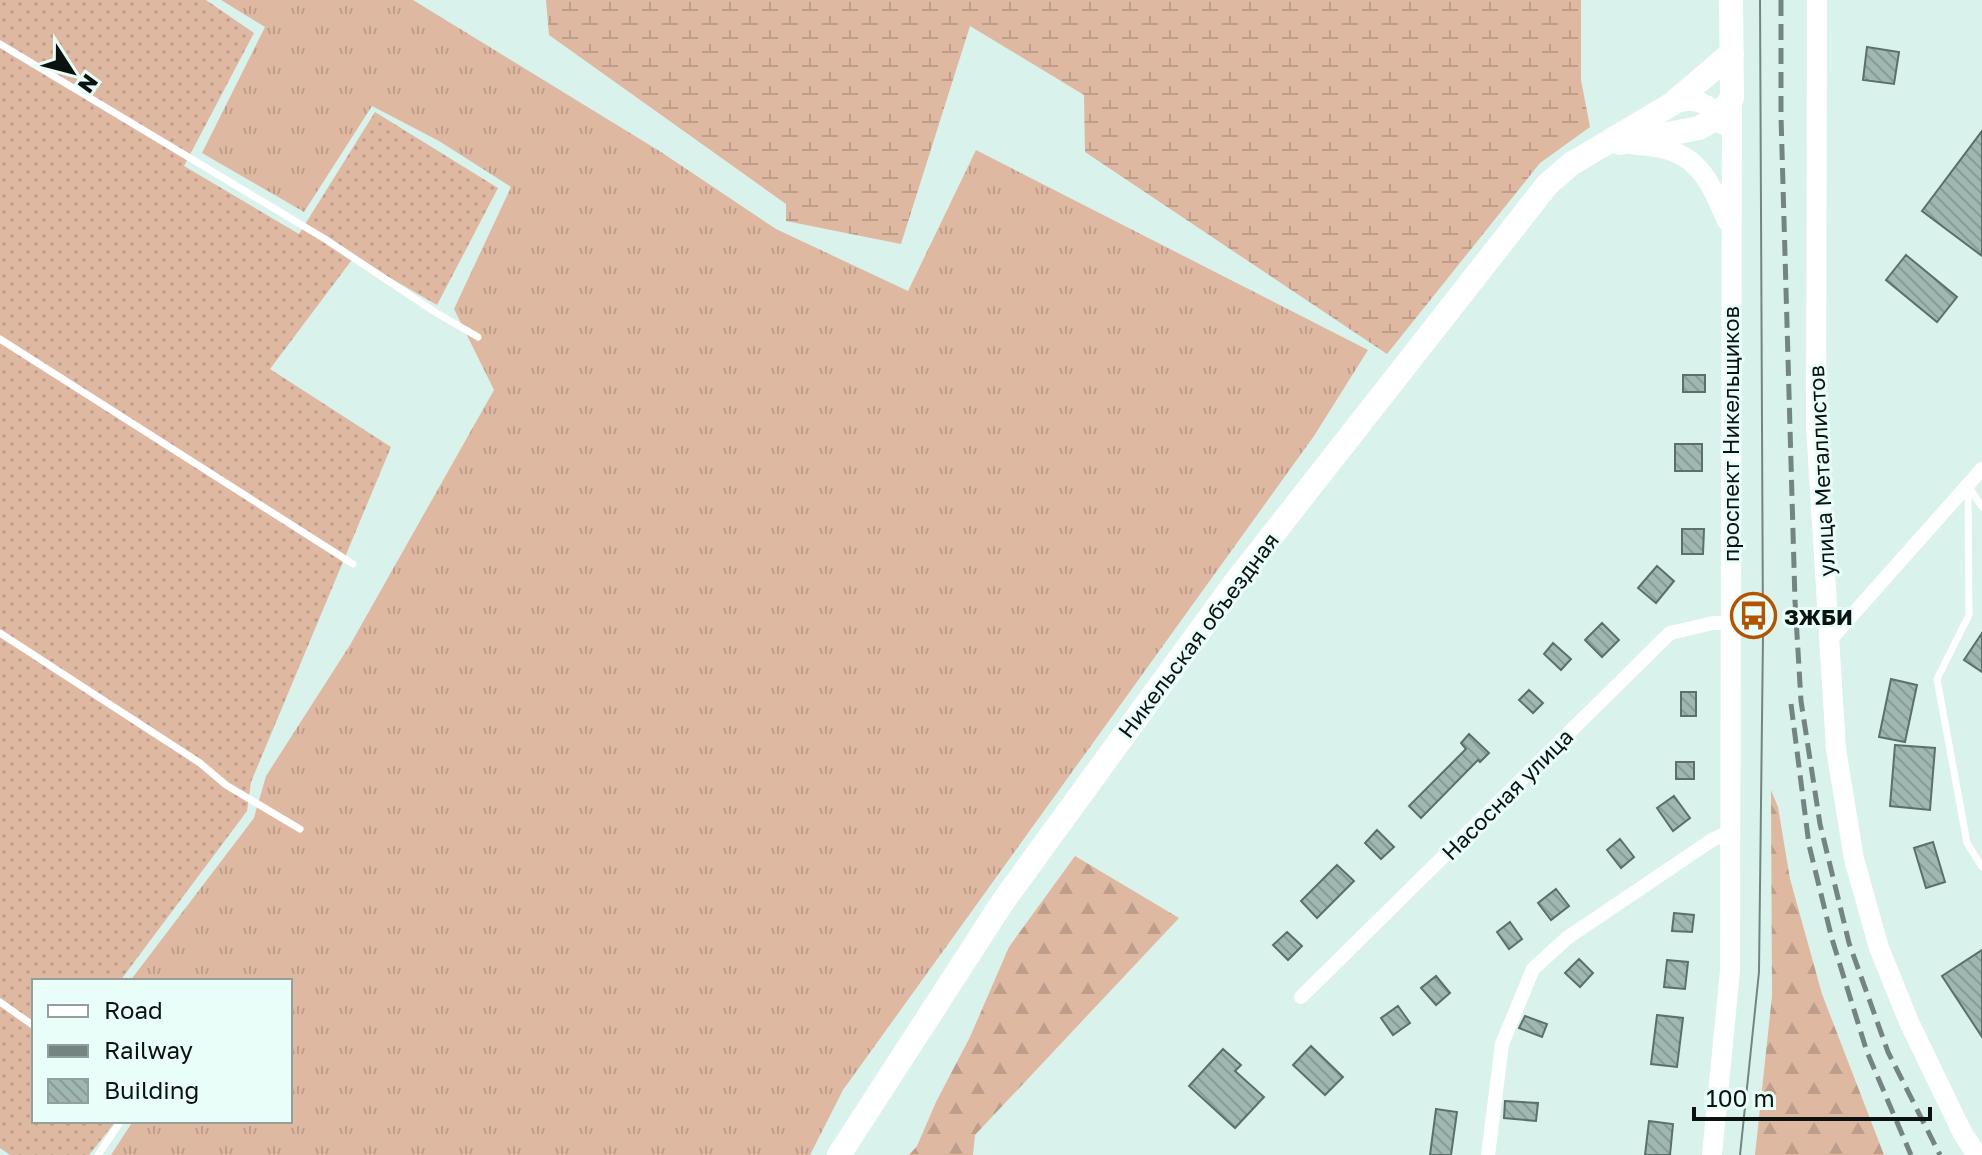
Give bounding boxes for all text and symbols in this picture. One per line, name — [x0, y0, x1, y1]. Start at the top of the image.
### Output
north arrow — [32, 32, 112, 112]
text: N — [73, 69, 104, 99]
street label: проспект Никельщиков — [1717, 306, 1744, 562]
street label: улица Металлистов — [1802, 365, 1840, 577]
street label: Никельская объездная — [1112, 527, 1284, 743]
bus stop icon: ЗЖБИ — [1729, 592, 1777, 640]
place label: ЗЖБИ — [1784, 603, 1853, 630]
street label: Насосная улица — [1436, 723, 1578, 865]
legend — [32, 979, 292, 1123]
text: Road — [104, 995, 163, 1024]
text: Railway — [104, 1035, 193, 1064]
scale bar — [1694, 1071, 1930, 1121]
text: Building — [104, 1075, 199, 1104]
text: 100 m — [1706, 1083, 1775, 1112]

